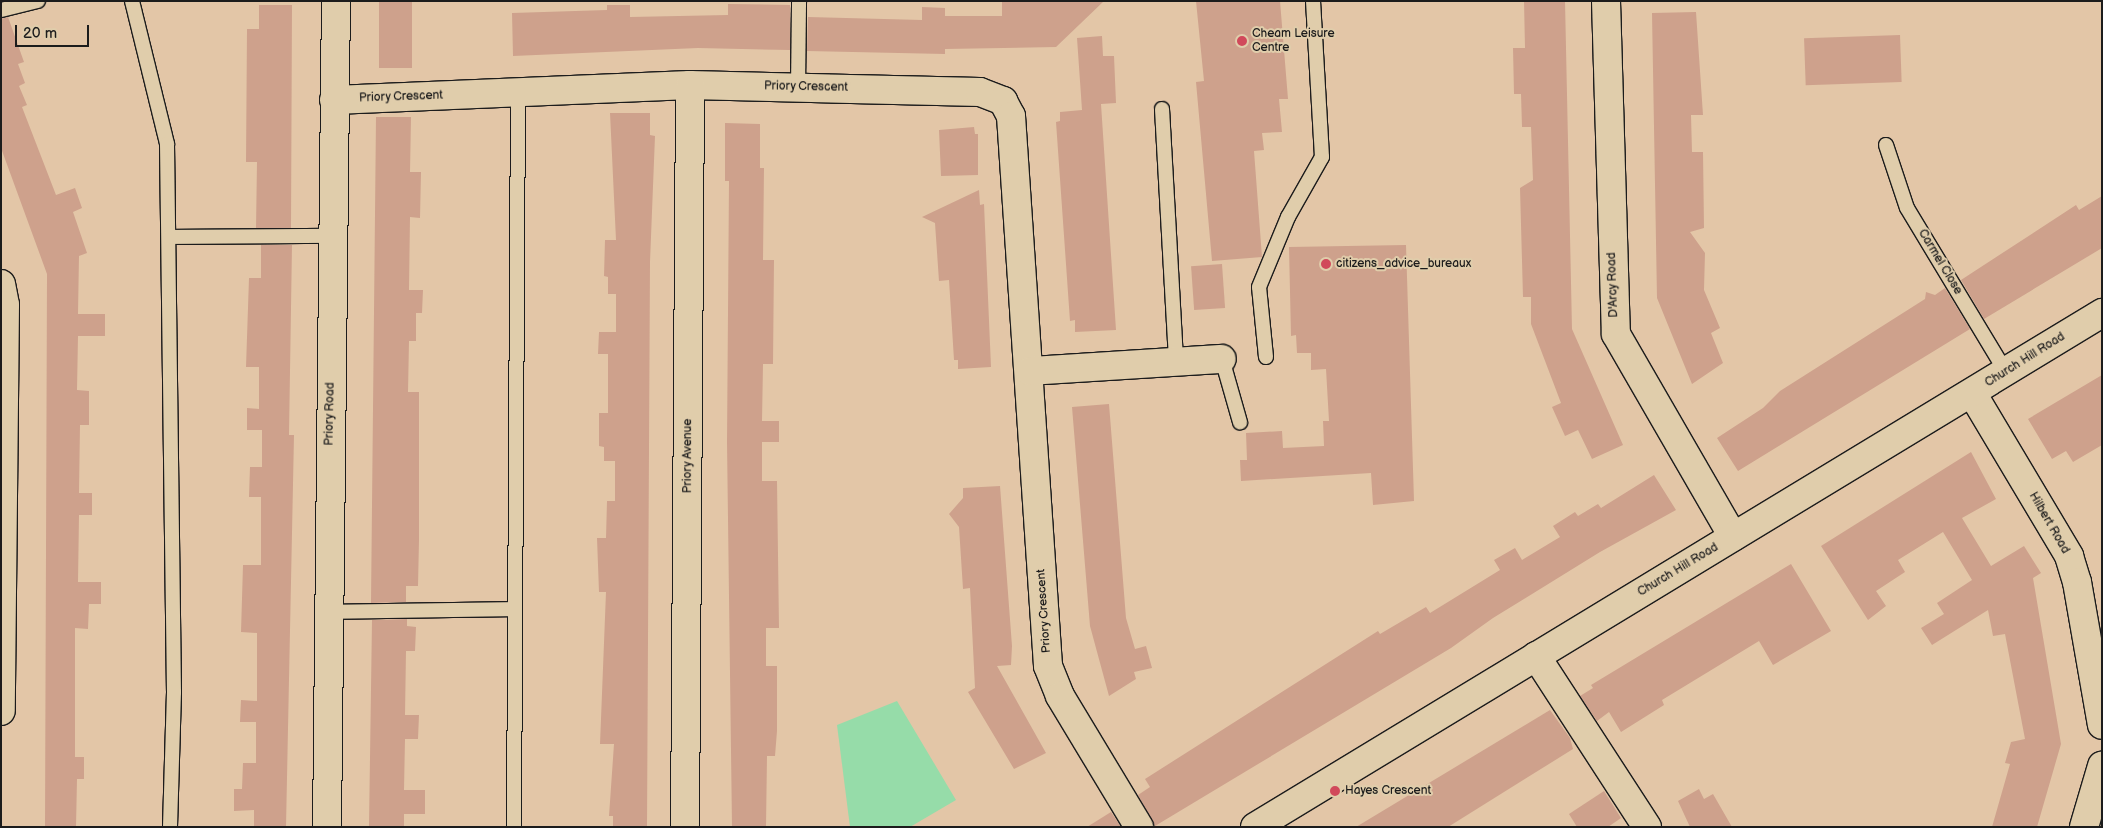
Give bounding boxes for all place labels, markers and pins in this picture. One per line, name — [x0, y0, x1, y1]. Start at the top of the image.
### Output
place label: Cheam Leisure Centre — [1252, 27, 1335, 55]
marker: Cheam Leisure Centre — [1236, 35, 1248, 47]
place label: citizens_advice_bureaux — [1336, 257, 1471, 271]
marker: citizens_advice_bureaux — [1320, 258, 1332, 270]
place label: Hayes Crescent — [1345, 784, 1431, 798]
marker: Hayes Crescent — [1329, 785, 1341, 797]

